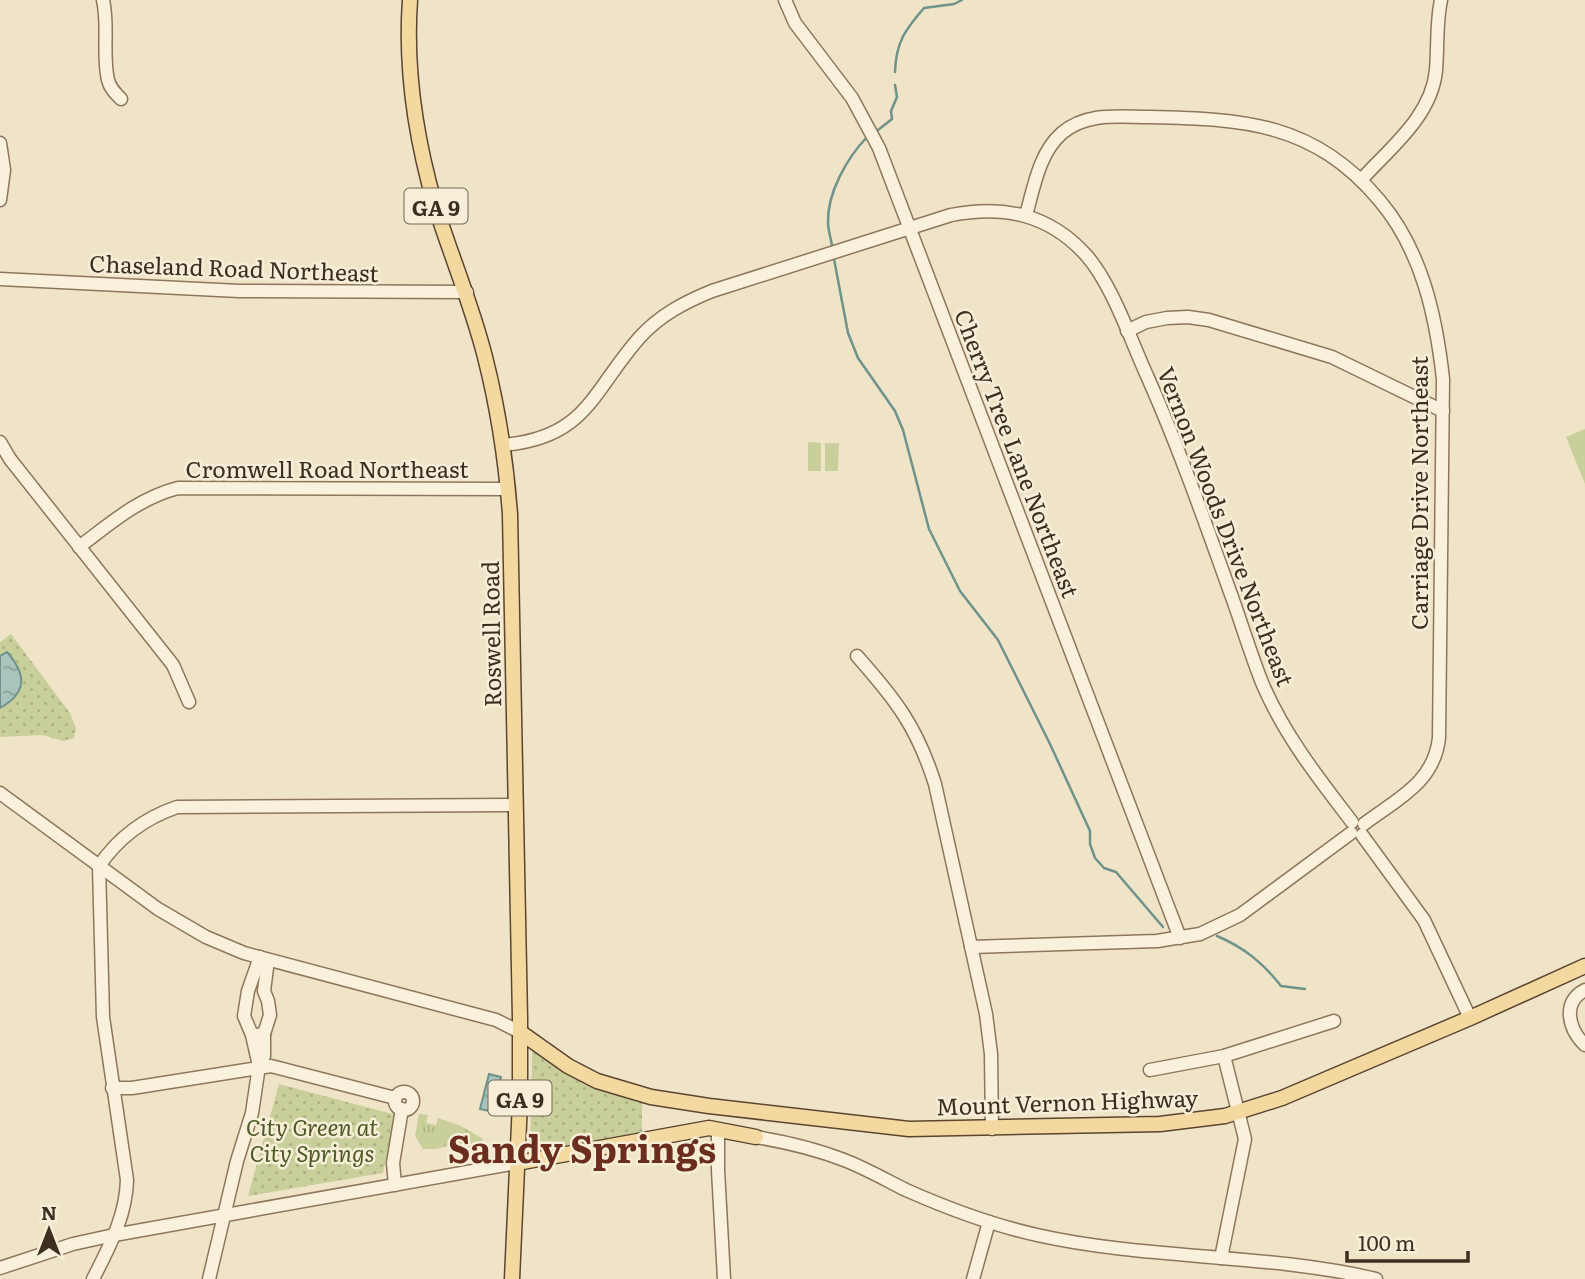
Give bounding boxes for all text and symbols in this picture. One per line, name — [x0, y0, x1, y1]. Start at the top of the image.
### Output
road number: GA 9 — [404, 188, 467, 224]
street label: Chaseland Road Northeast — [89, 245, 380, 289]
street label: Cherry Tree Lane Northeast — [947, 304, 1089, 603]
street label: Carriage Drive Northeast — [1401, 355, 1435, 630]
street label: Vernon Woods Drive Northeast — [1150, 361, 1304, 691]
street label: Cromwell Road Northeast — [186, 451, 469, 485]
street label: Roswell Road — [472, 561, 508, 707]
street label: Mount Vernon Highway — [935, 1079, 1199, 1123]
road number: GA 9 — [489, 1080, 552, 1116]
park label: City Green at City Springs — [246, 1109, 378, 1169]
district label: Sandy Springs — [448, 1119, 716, 1174]
north arrow — [14, 1195, 84, 1265]
text: N — [41, 1198, 57, 1226]
scale bar — [1347, 1220, 1468, 1264]
text: 100 m — [1358, 1226, 1415, 1257]

